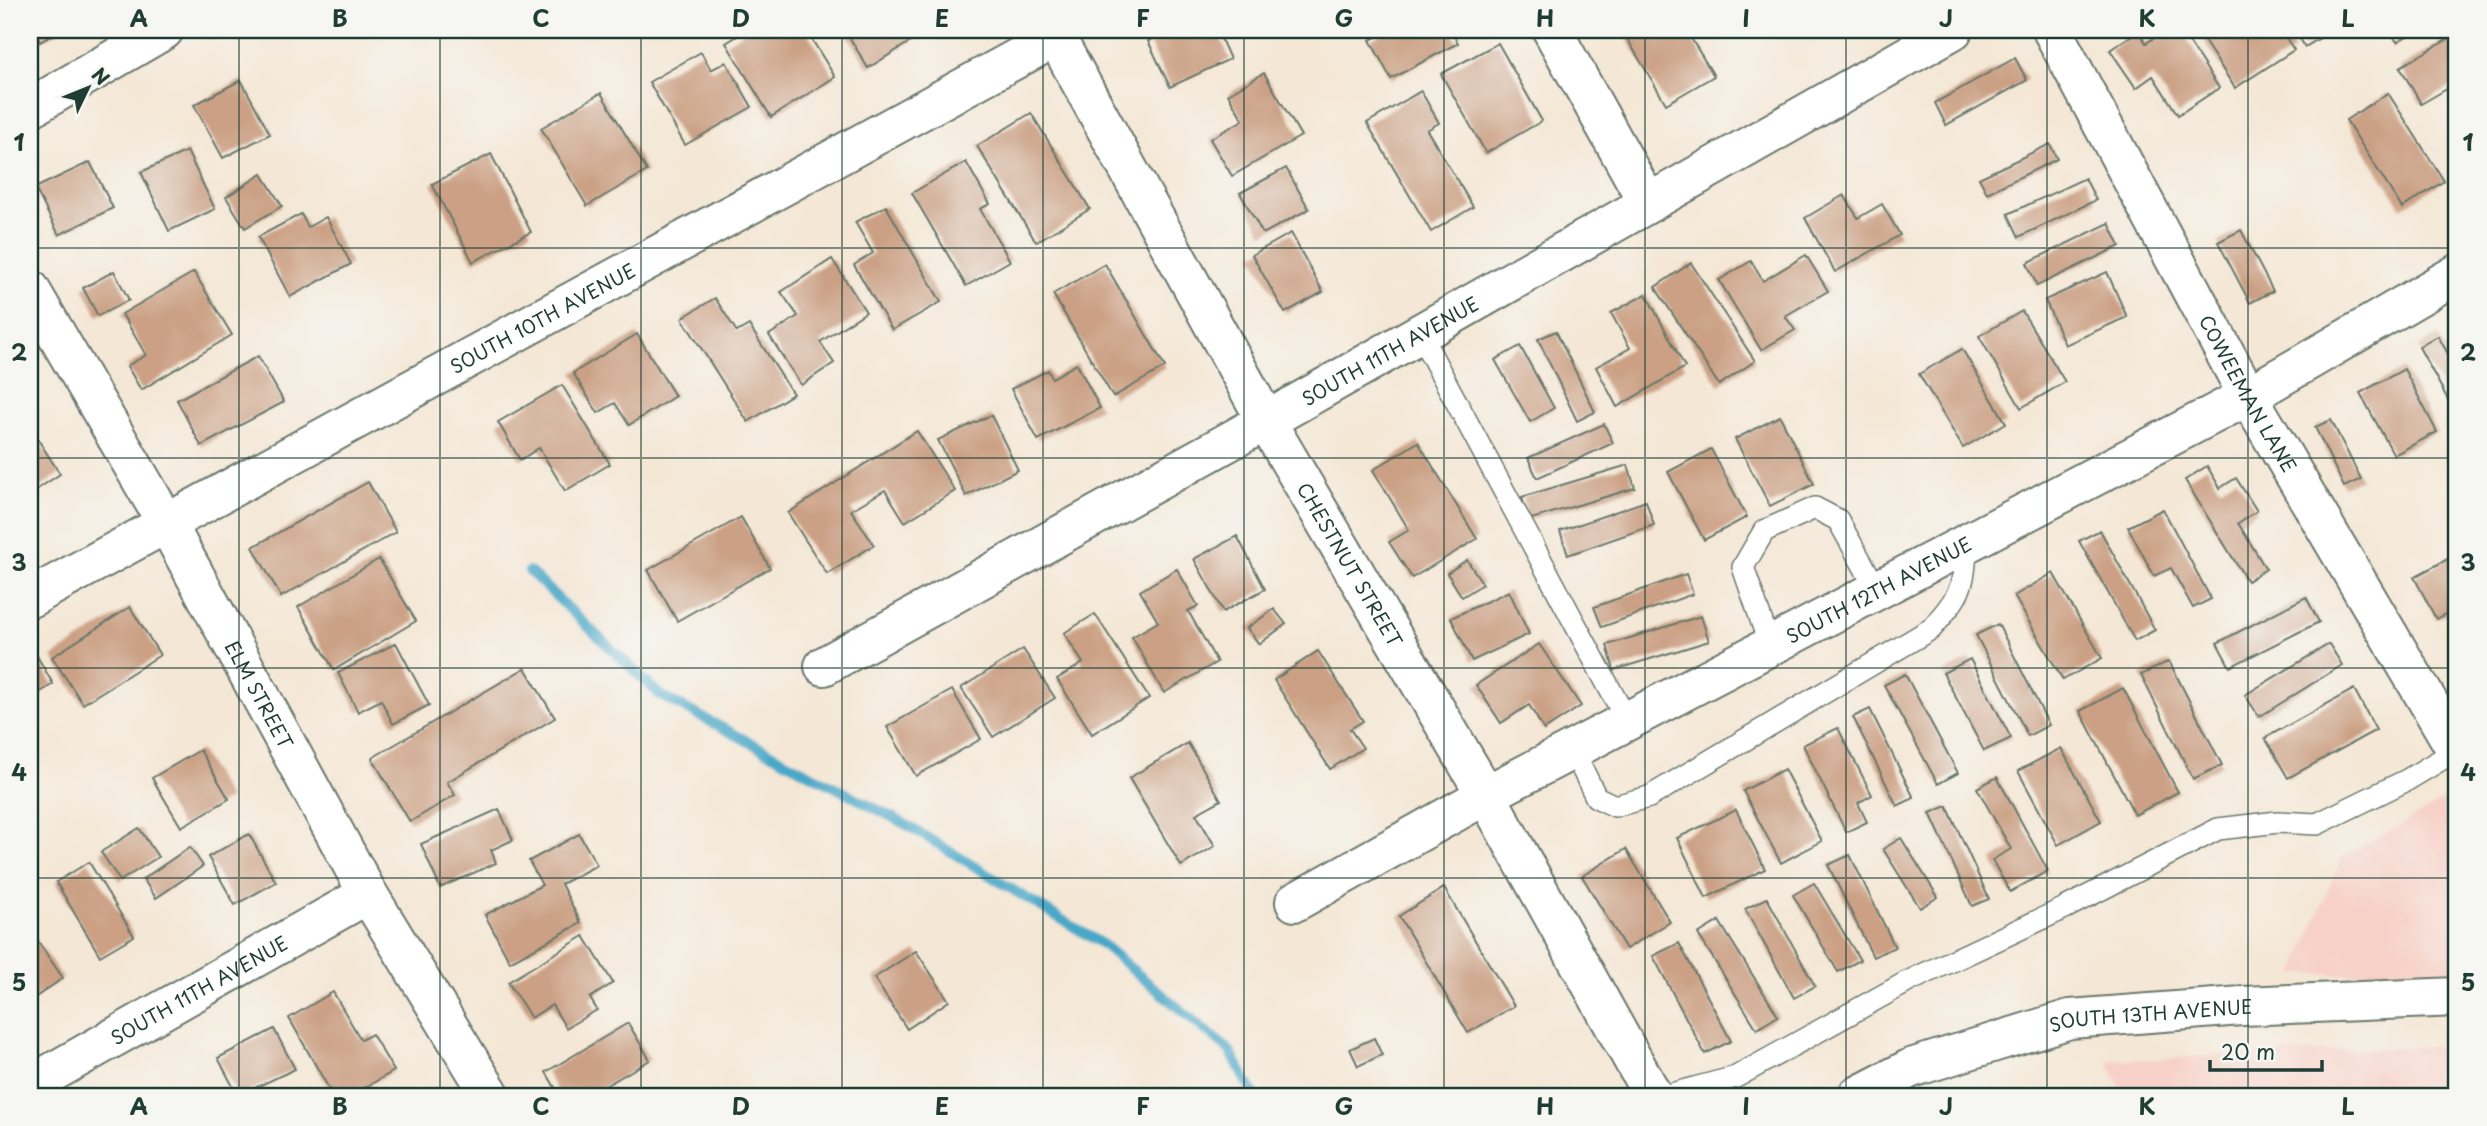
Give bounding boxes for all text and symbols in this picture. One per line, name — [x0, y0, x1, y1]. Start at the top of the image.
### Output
text: A — [130, 0, 148, 35]
text: B — [332, 0, 348, 35]
text: C — [532, 0, 550, 35]
text: D — [732, 0, 750, 35]
text: E — [935, 0, 949, 35]
text: F — [1136, 0, 1150, 35]
text: G — [1335, 0, 1353, 35]
text: H — [1536, 0, 1554, 35]
text: I — [1742, 0, 1750, 35]
text: J — [1939, 0, 1953, 35]
text: K — [2139, 0, 2156, 35]
text: L — [2341, 0, 2355, 35]
north arrow — [52, 52, 122, 122]
text: N — [86, 61, 117, 91]
text: 1 — [14, 124, 25, 159]
text: 1 — [2463, 124, 2474, 159]
street label: SOUTH 10TH AVENUE — [445, 256, 640, 380]
street label: SOUTH 11TH AVENUE — [1296, 289, 1484, 412]
street label: COWEEMAN LANE — [2193, 309, 2304, 477]
text: 2 — [11, 334, 27, 369]
text: 2 — [2460, 334, 2476, 369]
street label: CHESTNUT STREET — [1291, 477, 1410, 652]
street label: SOUTH 12TH AVENUE — [1781, 529, 1976, 650]
text: 3 — [11, 544, 27, 579]
text: 3 — [2460, 544, 2476, 579]
street label: ELM STREET — [219, 635, 300, 754]
text: 4 — [11, 754, 27, 789]
text: 4 — [2460, 754, 2476, 789]
street label: SOUTH 11TH AVENUE — [105, 928, 293, 1051]
text: 5 — [12, 964, 26, 999]
text: 5 — [2461, 964, 2475, 999]
street label: SOUTH 13TH AVENUE — [2046, 992, 2253, 1039]
scale bar — [2210, 1028, 2322, 1072]
text: 20 m — [2221, 1035, 2275, 1067]
text: A — [130, 1088, 148, 1123]
text: B — [332, 1088, 348, 1123]
text: C — [532, 1088, 550, 1123]
text: D — [732, 1088, 750, 1123]
text: E — [935, 1088, 949, 1123]
text: F — [1136, 1088, 1150, 1123]
text: G — [1335, 1088, 1353, 1123]
text: H — [1536, 1088, 1554, 1123]
text: I — [1742, 1088, 1750, 1123]
text: J — [1939, 1088, 1953, 1123]
text: K — [2139, 1088, 2156, 1123]
text: L — [2341, 1088, 2355, 1123]

